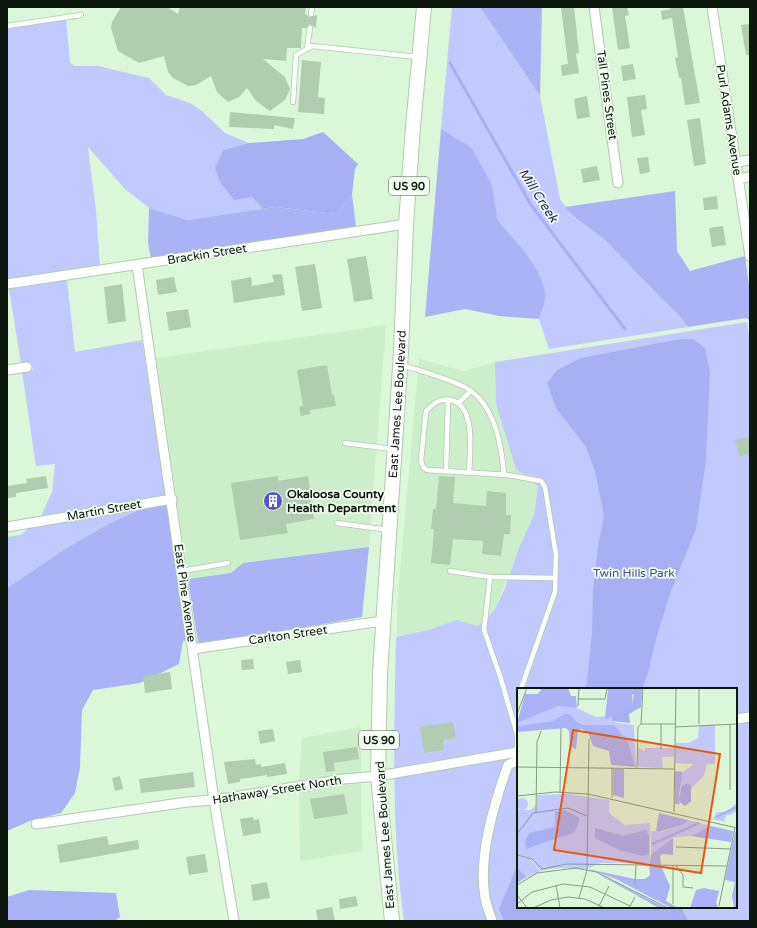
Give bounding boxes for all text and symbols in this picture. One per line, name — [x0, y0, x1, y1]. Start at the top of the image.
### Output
street label: Tall Pines Street — [594, 49, 620, 141]
street label: Purl Adams Avenue — [713, 64, 745, 177]
water label: Mill Creek — [515, 166, 562, 226]
road number: US 90 — [389, 177, 429, 195]
street label: Brackin Street — [166, 241, 248, 267]
street label: East James Lee Boulevard — [386, 330, 409, 479]
place label: Okaloosa County Health Department — [287, 487, 396, 516]
building icon: Okaloosa County Health Department — [262, 490, 284, 512]
street label: Martin Street — [66, 497, 143, 523]
street label: East Pine Avenue — [171, 543, 199, 643]
park label: Twin Hills Park — [593, 566, 675, 580]
street label: Carlton Street — [248, 623, 329, 647]
inset map — [517, 688, 737, 908]
road number: US 90 — [359, 731, 399, 749]
street label: East James Lee Boulevard — [373, 761, 397, 909]
street label: Hathaway Street North — [211, 773, 343, 807]

